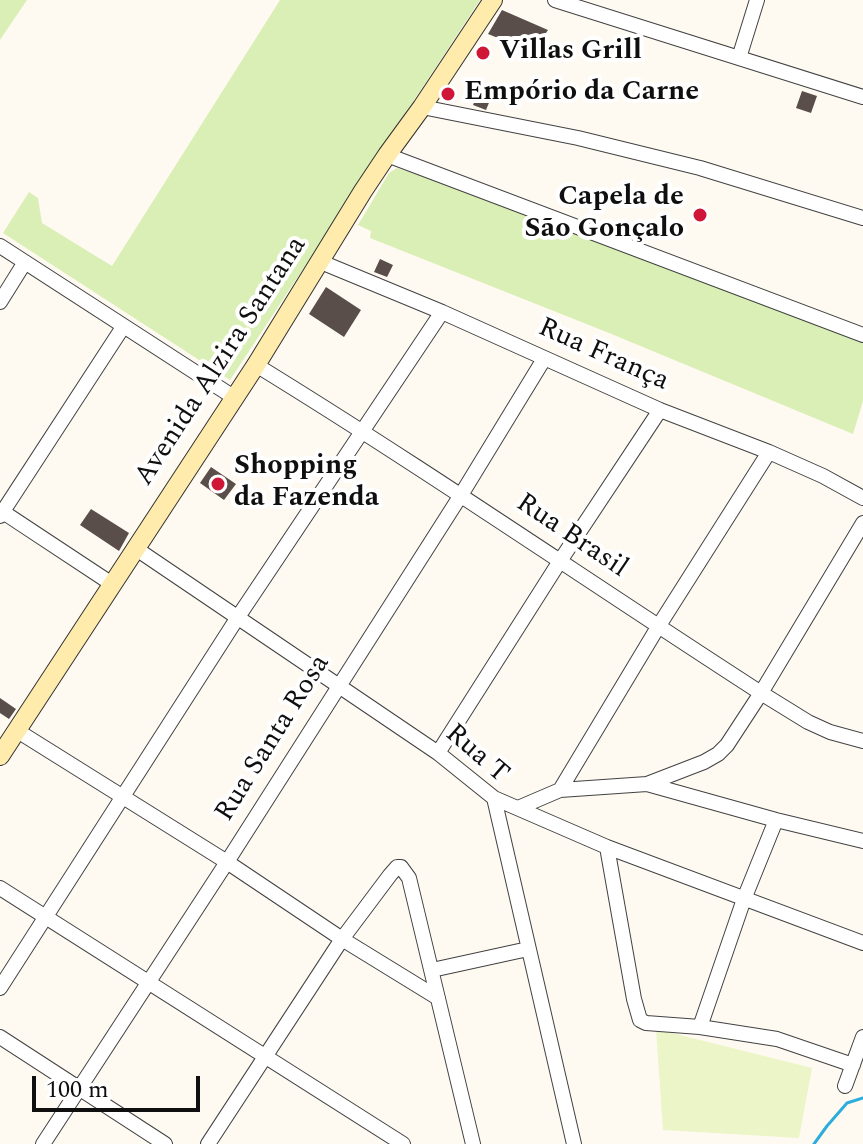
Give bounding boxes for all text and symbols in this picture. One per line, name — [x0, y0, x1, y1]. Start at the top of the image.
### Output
place label: Villas Grill — [499, 36, 642, 70]
marker: Villas Grill — [474, 44, 492, 62]
place label: Empório da Carne — [464, 77, 699, 111]
marker: Empório da Carne — [439, 85, 457, 103]
place label: Capela de São Gonçalo — [525, 182, 684, 248]
marker: Capela de São Gonçalo — [691, 206, 709, 224]
street label: Avenida Alzira Santana — [129, 231, 315, 493]
street label: Rua França — [532, 312, 674, 400]
place label: Shopping da Fazenda — [234, 451, 379, 517]
marker: Shopping da Fazenda — [209, 475, 227, 493]
street label: Rua Brasil — [509, 487, 633, 587]
street label: Rua Santa Rosa — [209, 649, 339, 829]
street label: Rua T — [437, 718, 515, 792]
scale bar — [36, 1060, 204, 1110]
text: 100 m — [46, 1072, 109, 1108]

